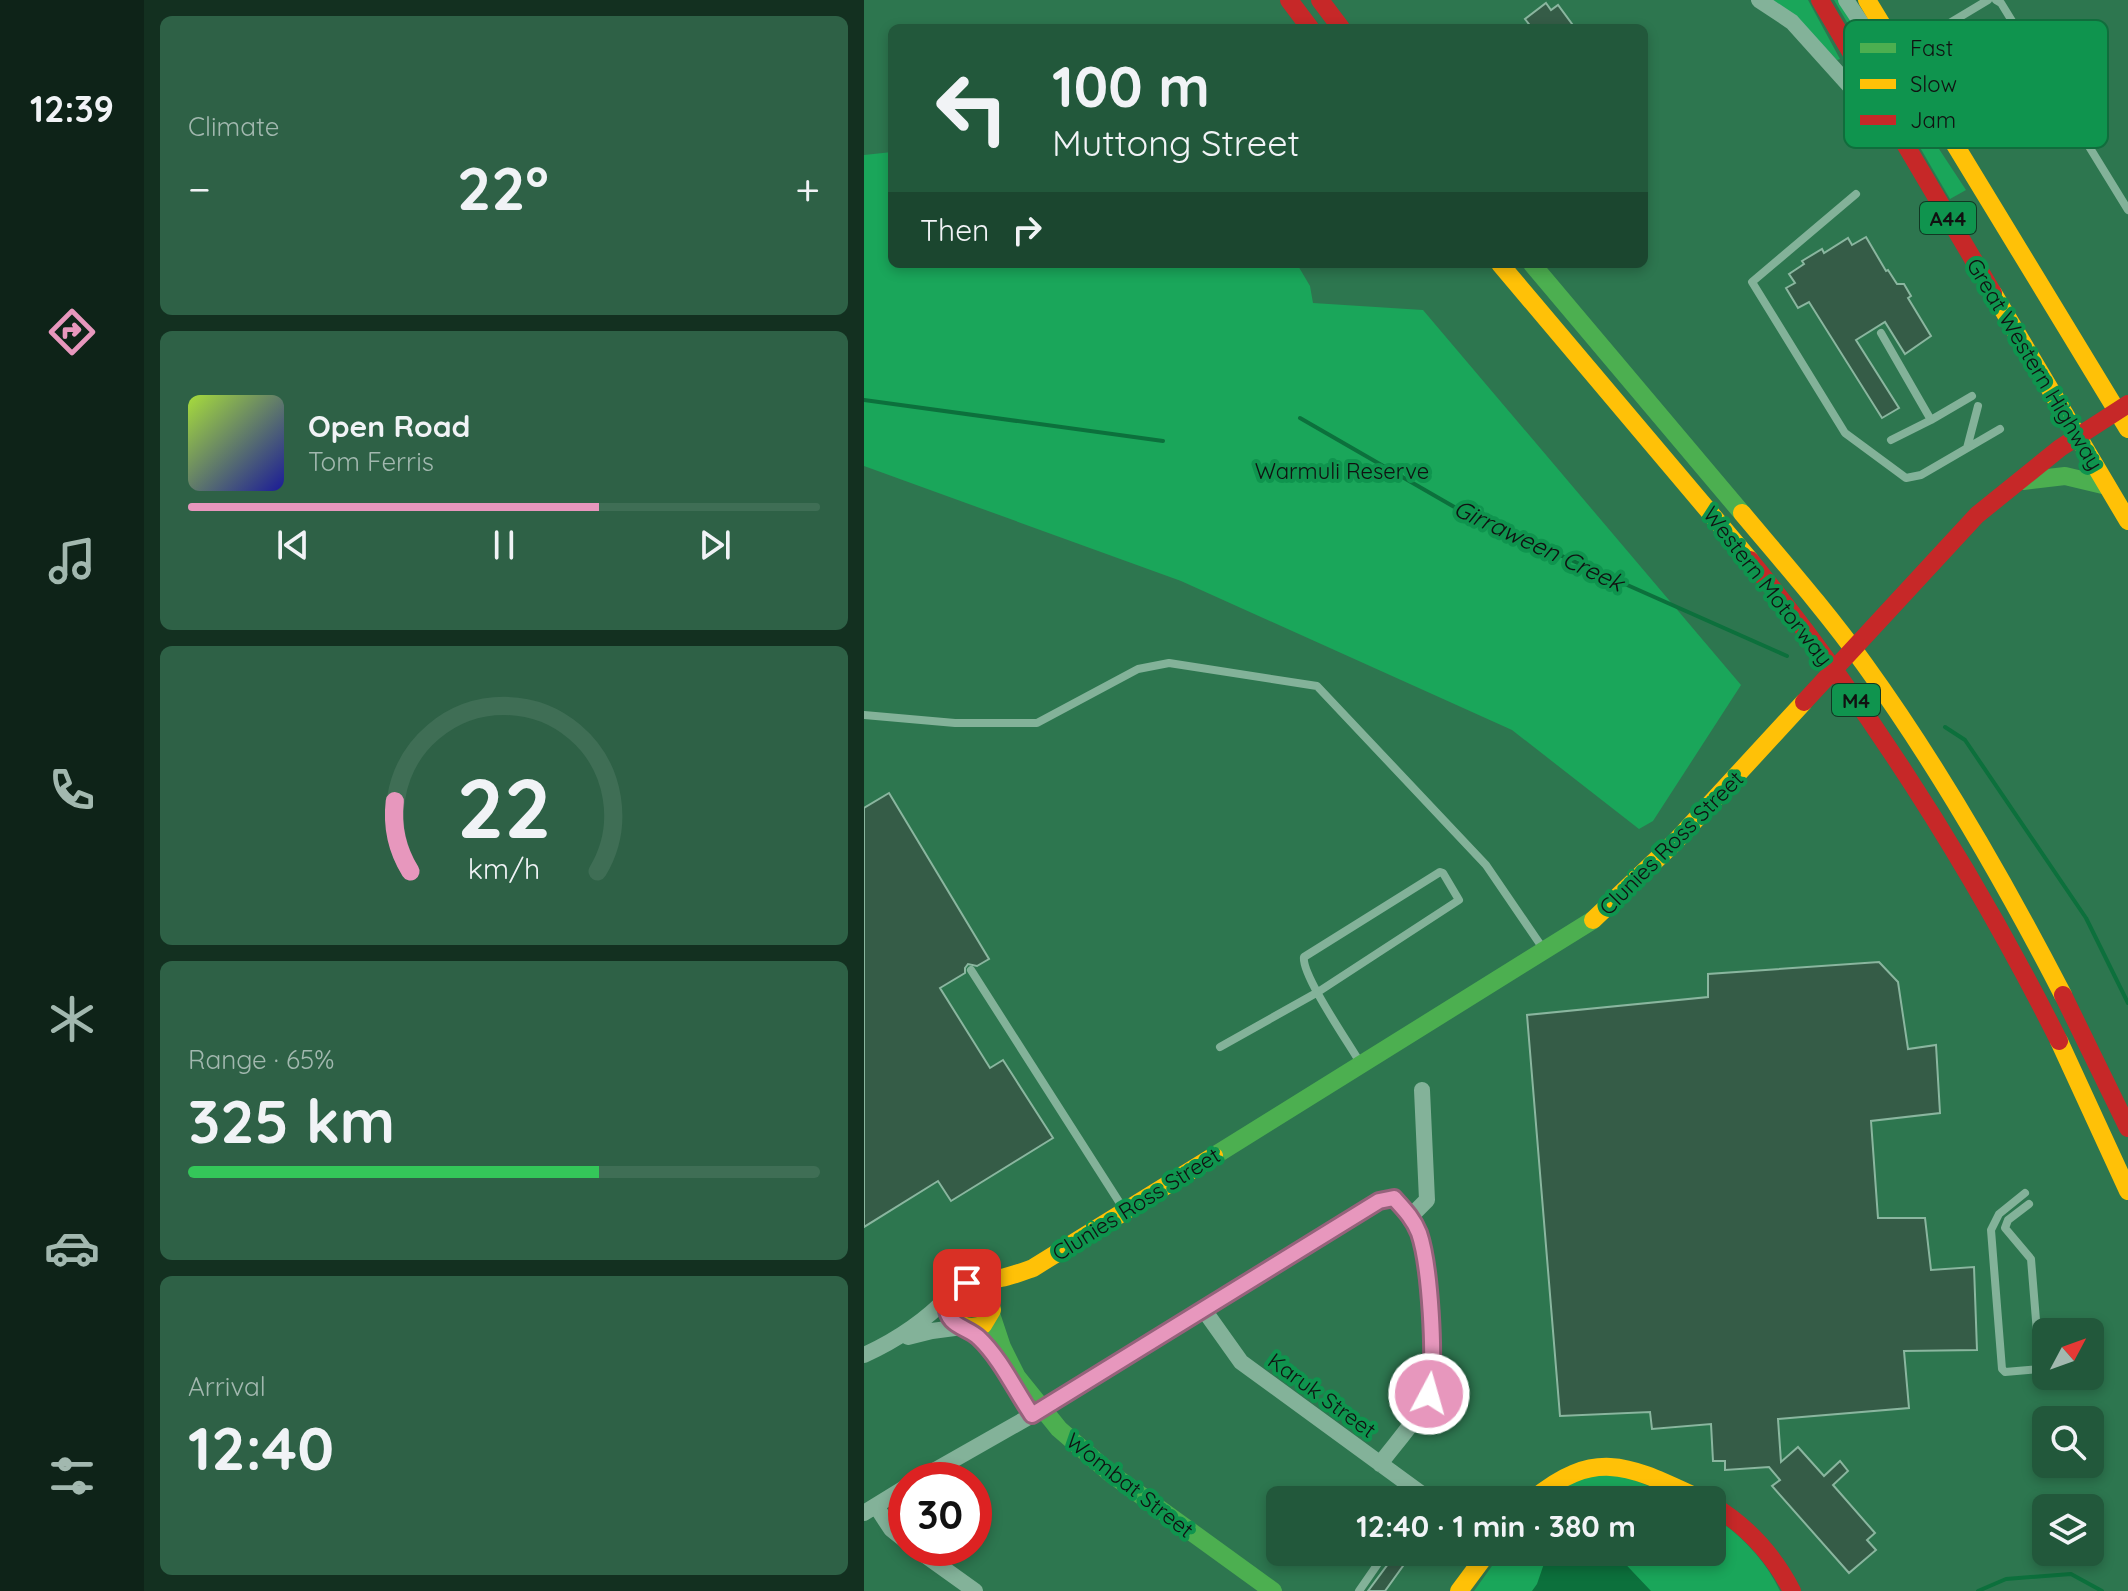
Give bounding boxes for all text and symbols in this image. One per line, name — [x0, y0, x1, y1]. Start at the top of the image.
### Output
legend — [1844, 20, 2108, 148]
text: Fast — [1910, 34, 1953, 62]
text: 100 m — [1052, 51, 1210, 121]
icon: left — [920, 56, 1024, 160]
text: Slow — [1910, 70, 1957, 98]
text: 12:39 — [30, 86, 114, 131]
text: Jam — [1910, 106, 1956, 134]
text: Climate — [188, 110, 279, 143]
text: Muttong Street — [1052, 120, 1300, 165]
text: 22° — [457, 150, 549, 225]
text: − — [188, 161, 211, 216]
text: + — [795, 161, 820, 216]
road number: A44 — [1920, 202, 1976, 234]
icon: right — [1005, 208, 1049, 252]
text: Then — [920, 211, 989, 249]
street label: Great Western Highway — [1961, 253, 2109, 475]
icon: directions — [44, 304, 100, 360]
text: Open Road — [308, 407, 470, 445]
text: Tom Ferris — [308, 445, 434, 478]
park label: Warmuli Reserve — [1255, 457, 1429, 485]
water label: Girraween Creek — [1449, 492, 1631, 598]
street label: Western Motorway — [1697, 501, 1839, 671]
icon: previous — [271, 523, 315, 567]
icon: pause — [482, 523, 526, 567]
icon: next — [693, 523, 737, 567]
icon: music — [44, 533, 100, 589]
road number: M4 — [1832, 684, 1880, 716]
text: 22 — [457, 754, 551, 858]
icon: phone — [44, 762, 100, 818]
street label: Clunies Ross Street — [1593, 765, 1749, 921]
text: km/h — [468, 850, 540, 886]
icon: climate — [44, 991, 100, 1047]
text: Range · 65% — [188, 1043, 334, 1076]
text: 325 km — [188, 1083, 395, 1158]
street label: Clunies Ross Street — [1047, 1141, 1225, 1267]
icon: car — [44, 1220, 100, 1276]
pin — [933, 1249, 1001, 1317]
icon: arrive — [945, 1261, 989, 1305]
north arrow — [2032, 1318, 2104, 1390]
map controls — [2032, 1318, 2104, 1566]
street label: Karuk Street — [1262, 1346, 1382, 1444]
position arrow — [1387, 1352, 1471, 1436]
text: Arrival — [188, 1370, 266, 1403]
button: search — [2032, 1406, 2104, 1478]
text: 12:40 — [188, 1410, 334, 1485]
street label: Wombat Street — [1060, 1426, 1200, 1544]
icon: filters — [44, 1448, 100, 1504]
speed limit sign: 30 — [888, 1462, 992, 1566]
button: layers — [2032, 1494, 2104, 1566]
text: 12:40 · 1 min · 380 m — [1356, 1507, 1636, 1545]

